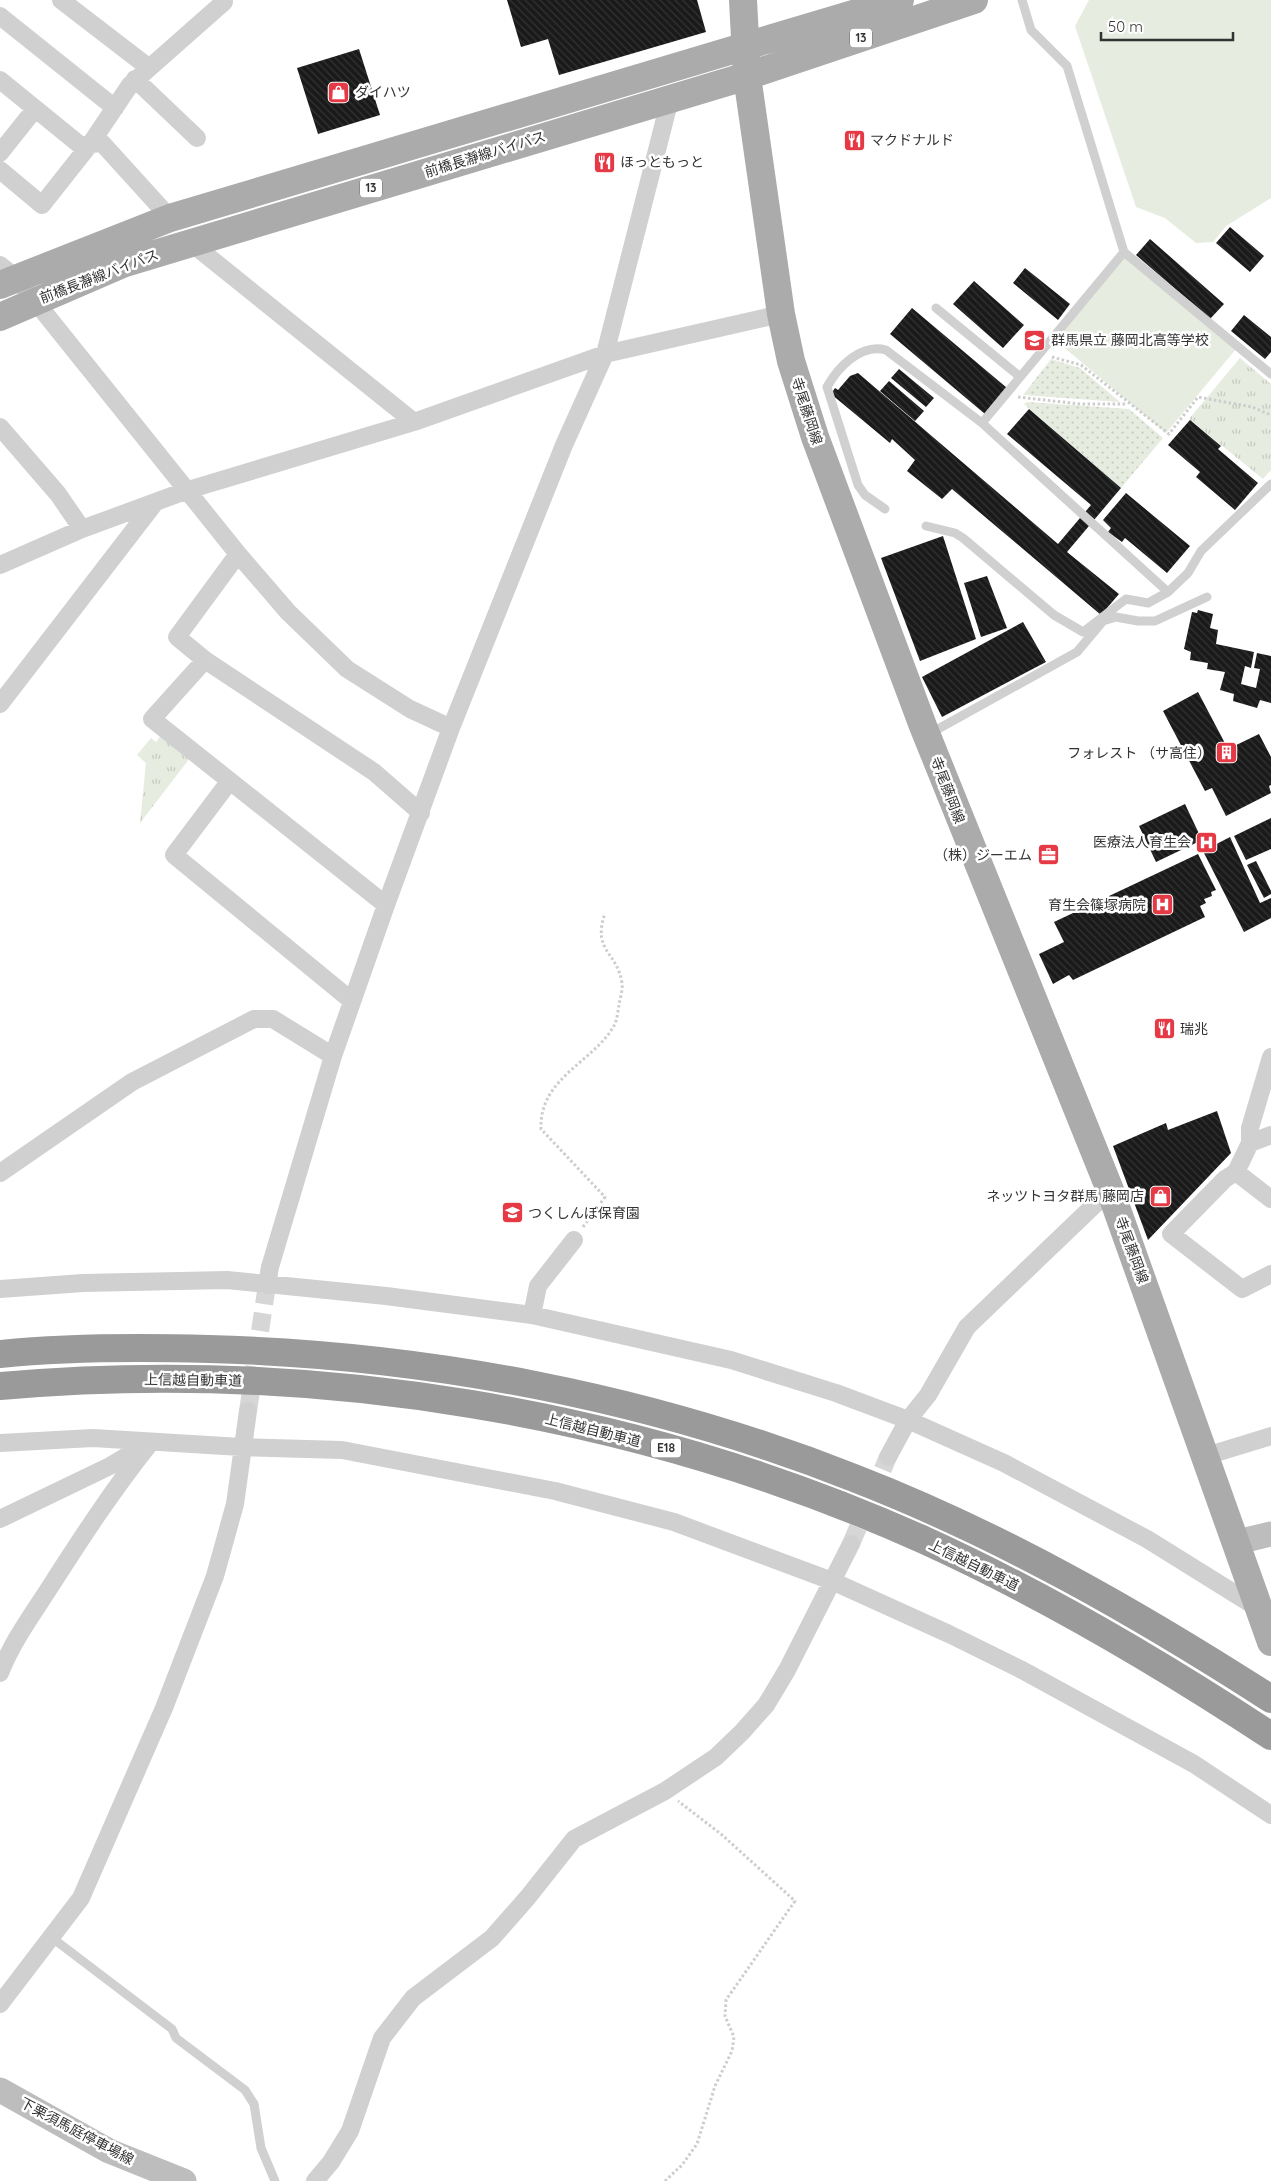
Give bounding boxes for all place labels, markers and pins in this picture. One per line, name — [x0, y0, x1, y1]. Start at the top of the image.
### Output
shop icon: ダイハツ — [327, 80, 351, 104]
place label: ダイハツ — [355, 83, 411, 101]
restaurant icon: マクドナルド — [842, 128, 866, 152]
place label: マクドナルド — [870, 131, 954, 149]
restaurant icon: ほっともっと — [592, 150, 616, 174]
place label: ほっともっと — [620, 153, 704, 171]
school or university icon: 群馬県立 藤岡北高等学校 — [1023, 328, 1047, 352]
place label: 群馬県立 藤岡北高等学校 — [1051, 331, 1209, 349]
building icon: フォレスト （サ高住） — [1215, 741, 1239, 765]
place label: フォレスト （サ高住） — [1067, 744, 1211, 762]
hospital icon: 医療法人育生会 — [1195, 830, 1219, 854]
place label: 医療法人育生会 — [1093, 833, 1191, 851]
office icon: （株）ジーエム — [1036, 843, 1060, 867]
place label: （株）ジーエム — [934, 846, 1032, 864]
hospital icon: 育生会篠塚病院 — [1150, 893, 1174, 917]
place label: 育生会篠塚病院 — [1048, 896, 1146, 914]
restaurant icon: 瑞兆 — [1152, 1017, 1176, 1041]
place label: 瑞兆 — [1180, 1020, 1208, 1038]
shop icon: ネッツトヨタ群馬 藤岡店 — [1148, 1184, 1172, 1208]
place label: ネッツトヨタ群馬 藤岡店 — [986, 1187, 1144, 1205]
school or university icon: つくしんぼ保育園 — [500, 1201, 524, 1225]
place label: つくしんぼ保育園 — [528, 1204, 640, 1222]

